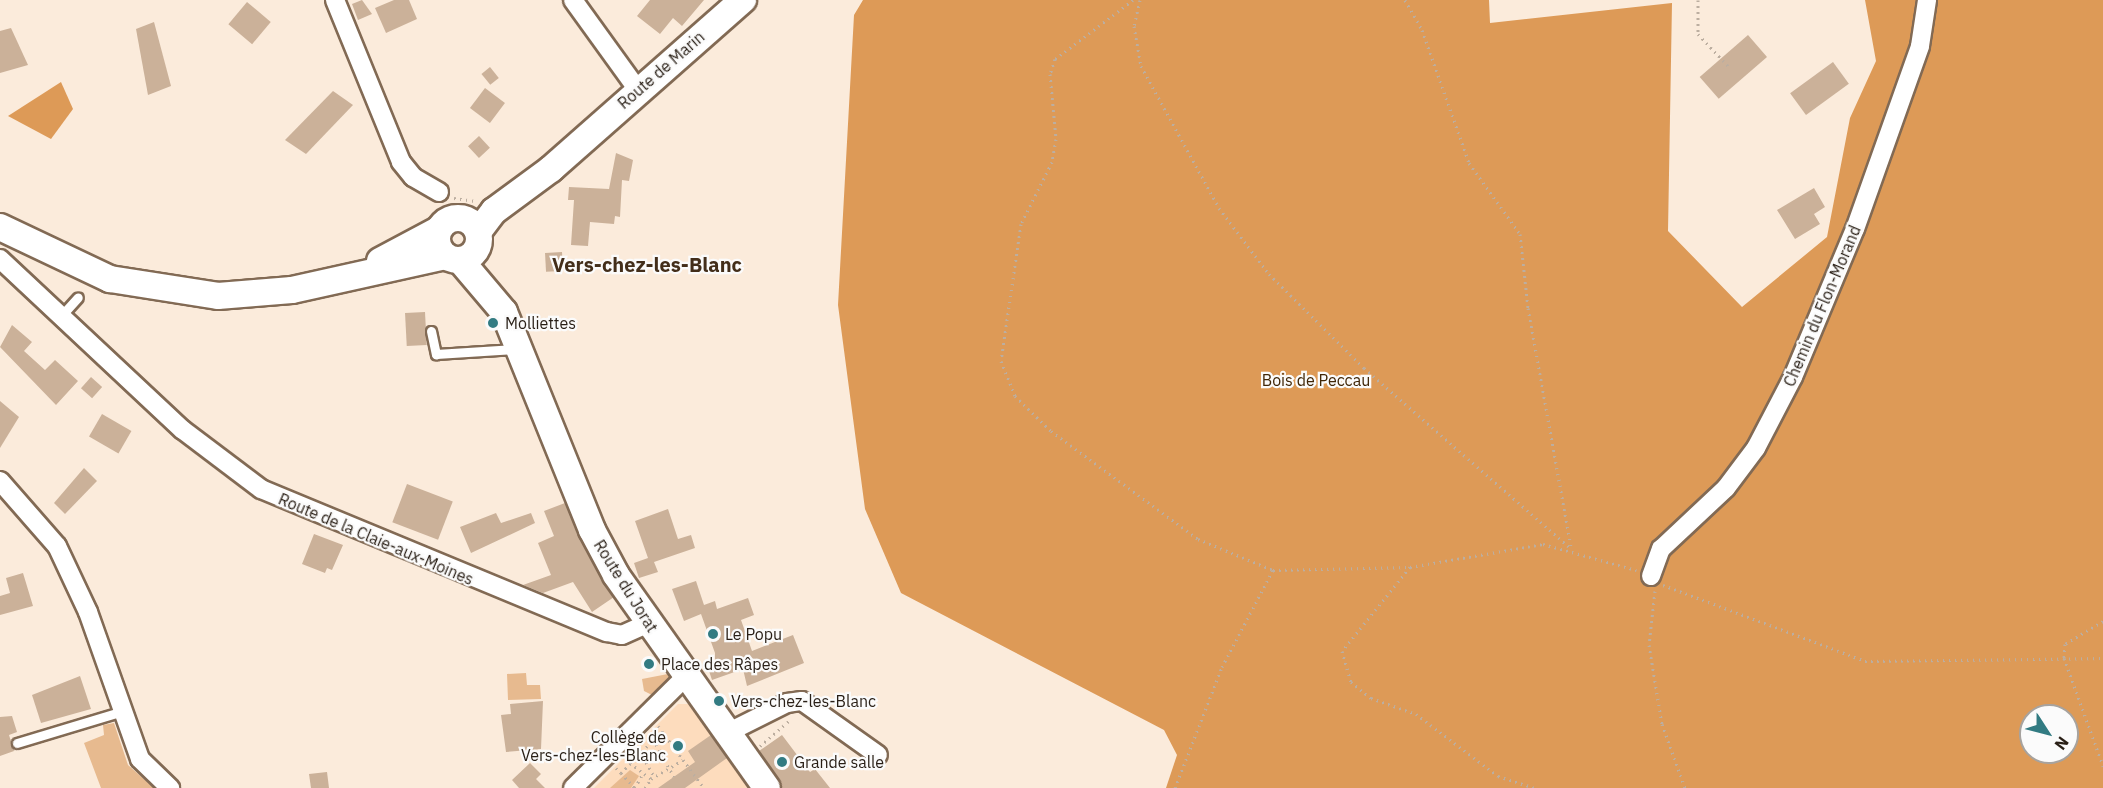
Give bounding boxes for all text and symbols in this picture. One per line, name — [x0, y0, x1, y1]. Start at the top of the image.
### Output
street label: Route de Marin — [614, 27, 708, 113]
street label: Chemin du Flon-Morand — [1779, 223, 1865, 389]
district label: Vers-chez-les-Blanc — [552, 252, 742, 276]
place label: Molliettes — [505, 313, 576, 333]
marker: Molliettes — [486, 316, 500, 330]
park label: Bois de Peccau — [1262, 370, 1370, 390]
street label: Route de la Claie-aux-Moines — [276, 489, 476, 589]
street label: Route du Jorat — [590, 536, 662, 636]
place label: Le Popu — [725, 624, 782, 644]
marker: Le Popu — [706, 627, 720, 641]
place label: Place des Râpes — [661, 654, 778, 674]
marker: Place des Râpes — [642, 657, 656, 671]
place label: Vers-chez-les-Blanc — [731, 691, 876, 711]
marker: Vers-chez-les-Blanc — [712, 694, 726, 708]
north arrow — [2019, 704, 2079, 764]
place label: Collège de Vers-chez-les-Blanc — [521, 727, 666, 765]
text: N — [2050, 733, 2073, 754]
marker: Collège de Vers-chez-les-Blanc — [671, 739, 685, 753]
place label: Grande salle — [794, 752, 884, 772]
marker: Grande salle — [775, 755, 789, 769]

